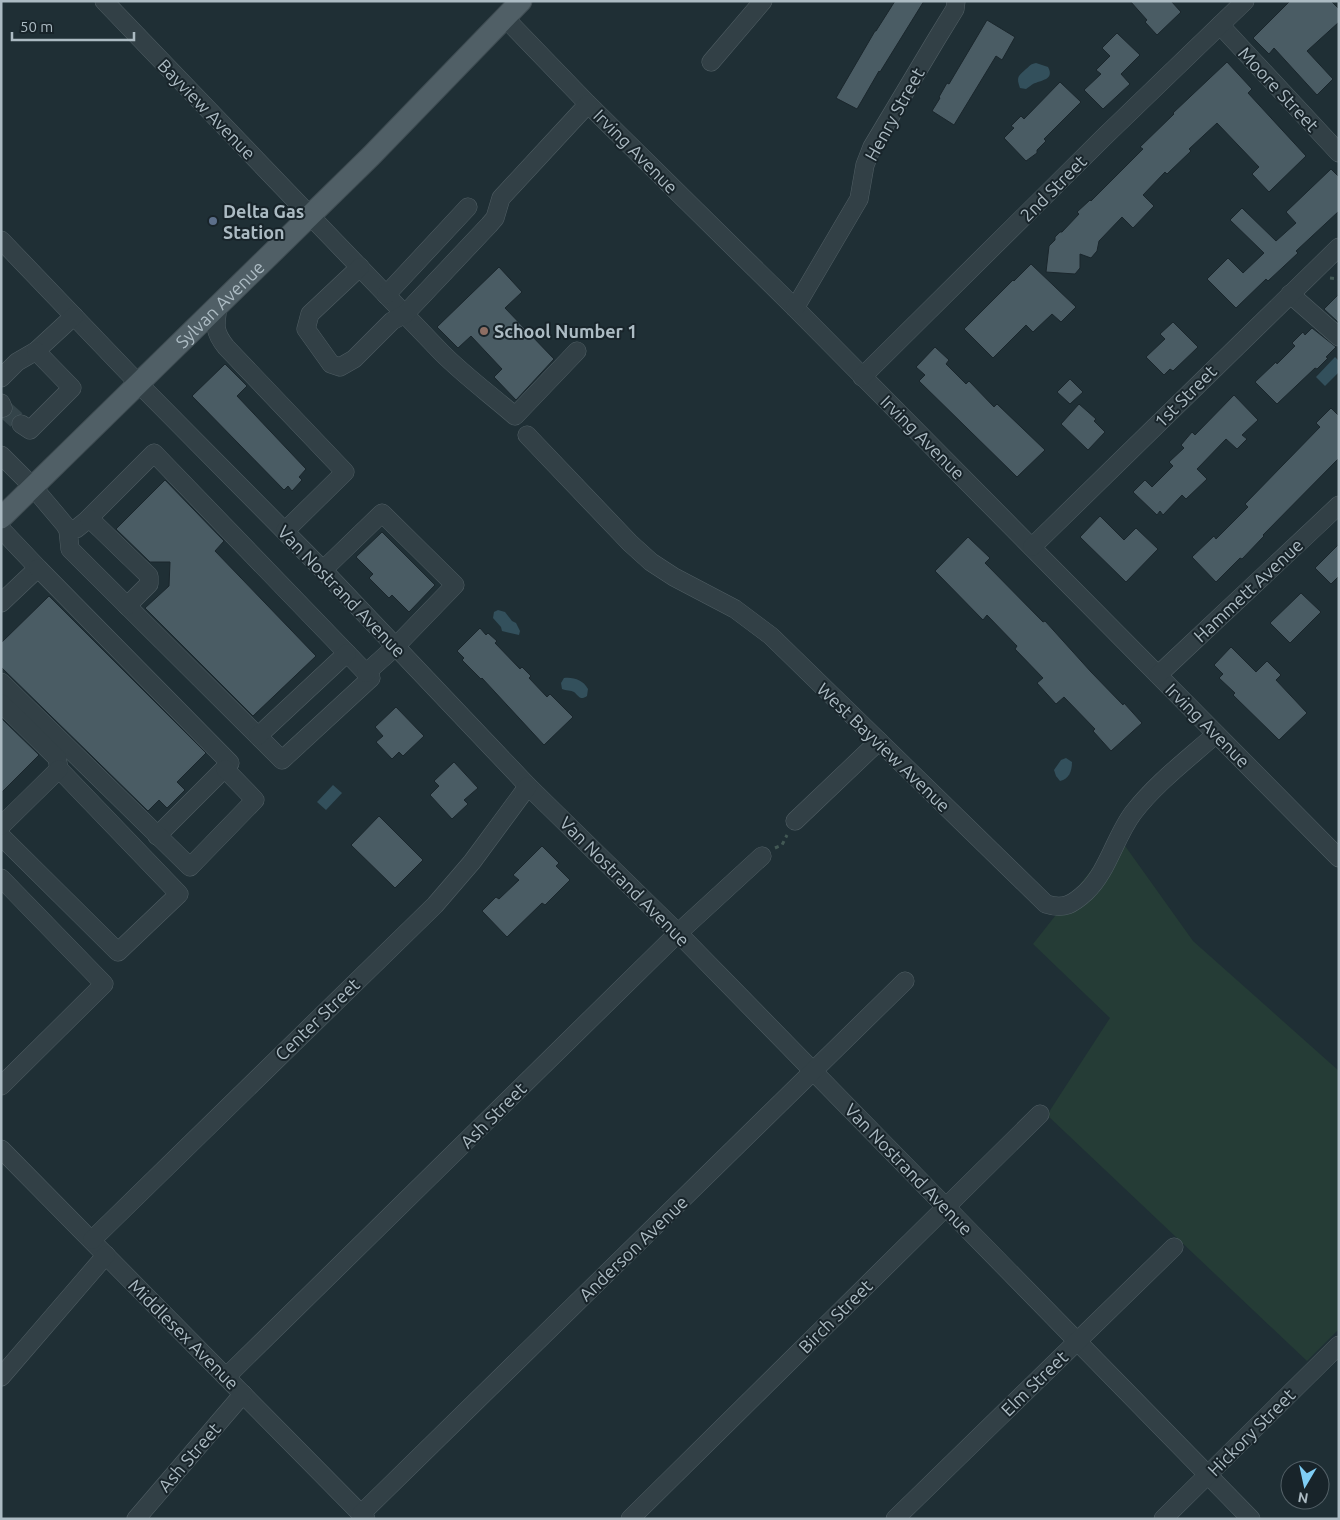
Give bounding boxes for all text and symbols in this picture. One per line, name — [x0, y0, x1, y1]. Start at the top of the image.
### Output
scale bar — [12, 10, 135, 42]
text: 50 m — [20, 18, 53, 35]
street label: Moore Street — [1235, 43, 1323, 135]
street label: Bayview Avenue — [154, 55, 260, 163]
street label: Henry Street — [860, 64, 928, 164]
street label: Irving Avenue — [590, 105, 682, 197]
street label: 2nd Street — [1016, 151, 1090, 225]
place label: Delta Gas Station — [223, 201, 304, 242]
marker: Delta Gas Station — [207, 215, 219, 227]
street label: Sylvan Avenue — [171, 256, 268, 352]
place label: School Number 1 — [494, 321, 637, 341]
marker: School Number 1 — [478, 325, 490, 337]
street label: 1st Street — [1150, 361, 1220, 431]
street label: Irving Avenue — [877, 391, 969, 483]
street label: Van Nostrand Avenue — [274, 521, 410, 661]
street label: Hammett Avenue — [1189, 534, 1307, 646]
street label: West Bayview Avenue — [813, 678, 955, 816]
street label: Irving Avenue — [1162, 679, 1254, 771]
street label: Van Nostrand Avenue — [556, 812, 694, 950]
street label: Center Street — [271, 974, 363, 1064]
street label: Ash Street — [456, 1078, 530, 1152]
street label: Van Nostrand Avenue — [841, 1099, 977, 1239]
street label: Anderson Avenue — [575, 1191, 691, 1305]
street label: Middlesex Avenue — [125, 1275, 243, 1393]
street label: Birch Street — [794, 1275, 876, 1357]
street label: Elm Street — [997, 1346, 1071, 1420]
street label: Hickory Street — [1203, 1384, 1299, 1480]
street label: Ash Street — [154, 1419, 224, 1495]
north arrow — [1280, 1460, 1330, 1510]
text: N — [1297, 1489, 1309, 1507]

